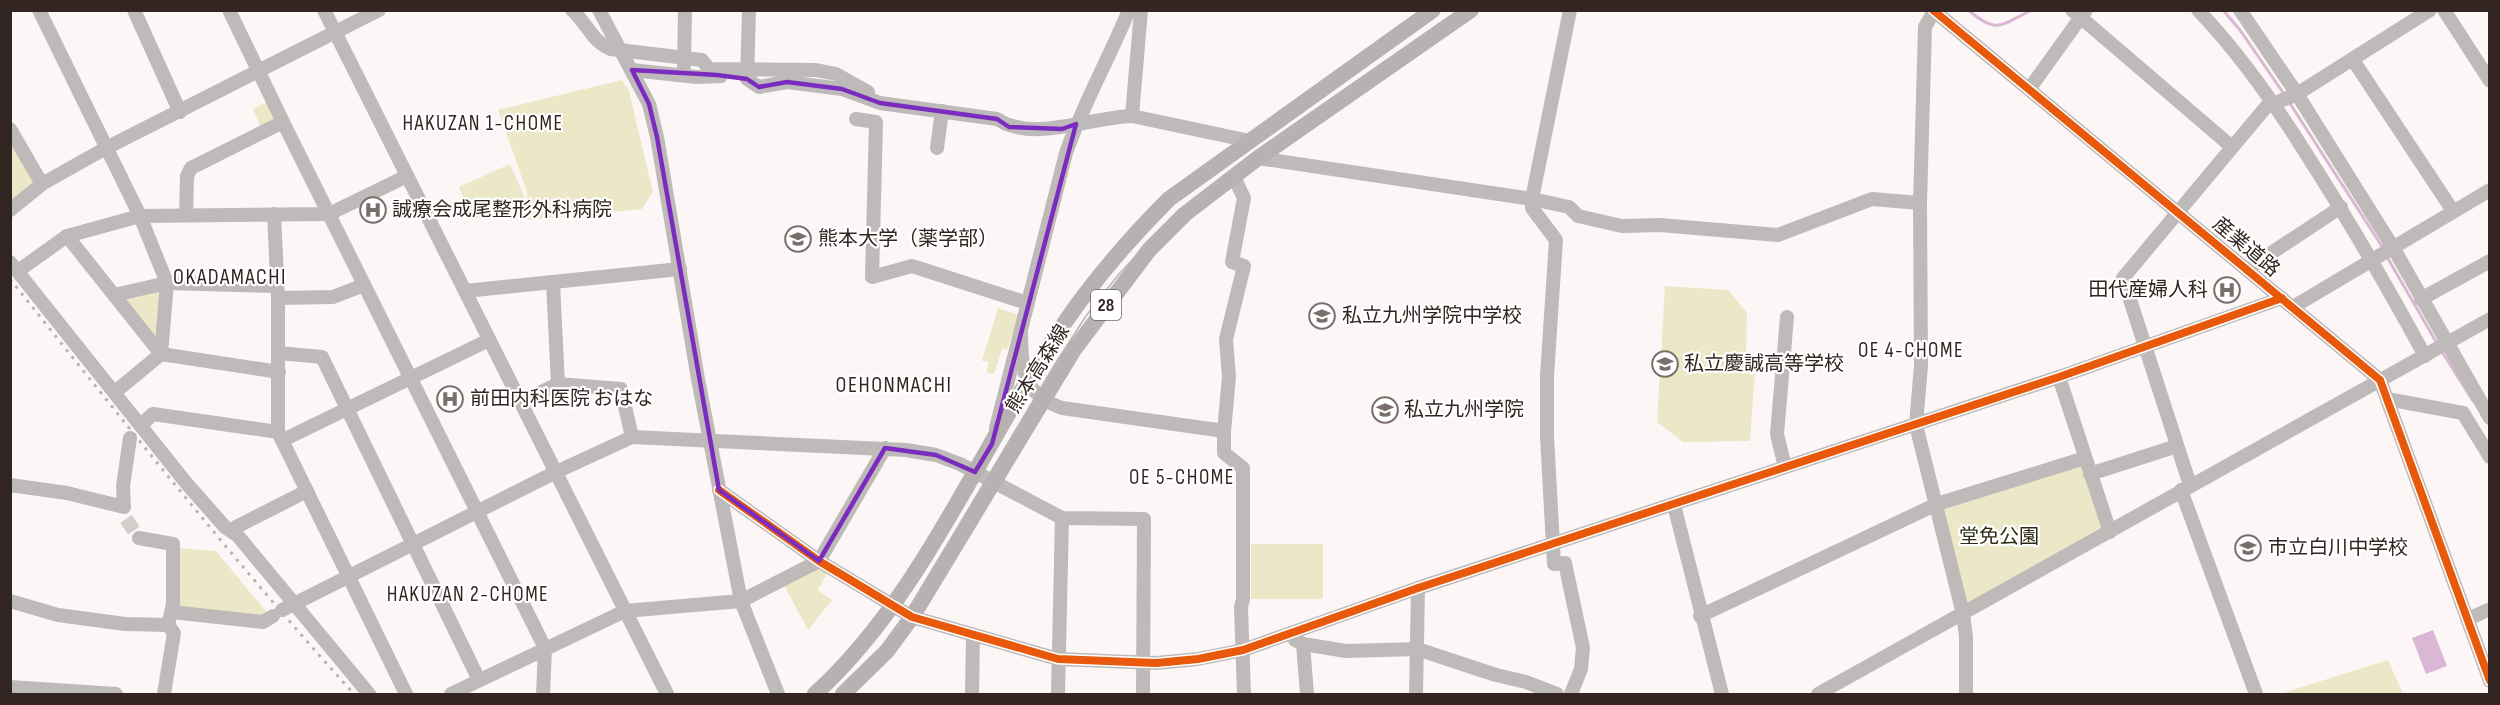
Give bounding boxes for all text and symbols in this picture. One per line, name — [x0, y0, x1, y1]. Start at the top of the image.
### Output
district label: HAKUZAN 1-CHOME — [402, 111, 564, 136]
hospital icon: 誠療会成尾整形外科病院 — [358, 195, 388, 225]
place label: 誠療会成尾整形外科病院 — [392, 198, 612, 222]
street label: 産業道路 — [2208, 212, 2284, 282]
school or university icon: 熊本大学（薬学部） — [783, 224, 813, 254]
place label: 熊本大学（薬学部） — [818, 227, 998, 251]
district label: OKADAMACHI — [173, 264, 287, 291]
hospital icon: 田代産婦人科 — [2212, 275, 2242, 305]
place label: 田代産婦人科 — [2088, 278, 2208, 302]
road number: 28 — [1091, 290, 1121, 320]
school or university icon: 私立九州学院中学校 — [1307, 301, 1337, 331]
place label: 私立九州学院中学校 — [1342, 304, 1522, 328]
street label: 熊本高森線 — [1001, 320, 1075, 418]
district label: OE 4-CHOME — [1858, 338, 1964, 363]
school or university icon: 私立慶誠高等学校 — [1650, 349, 1680, 379]
place label: 私立慶誠高等学校 — [1684, 352, 1844, 376]
district label: OEHONMACHI — [836, 372, 952, 399]
hospital icon: 前田内科医院 おはな — [435, 384, 465, 414]
place label: 前田内科医院 おはな — [470, 387, 653, 411]
school or university icon: 私立九州学院 — [1370, 395, 1400, 425]
place label: 私立九州学院 — [1404, 398, 1524, 422]
district label: OE 5-CHOME — [1129, 465, 1235, 490]
park label: 堂免公園 — [1959, 525, 2039, 549]
school or university icon: 市立白川中学校 — [2233, 533, 2263, 563]
place label: 市立白川中学校 — [2268, 536, 2408, 560]
district label: HAKUZAN 2-CHOME — [387, 582, 549, 607]

